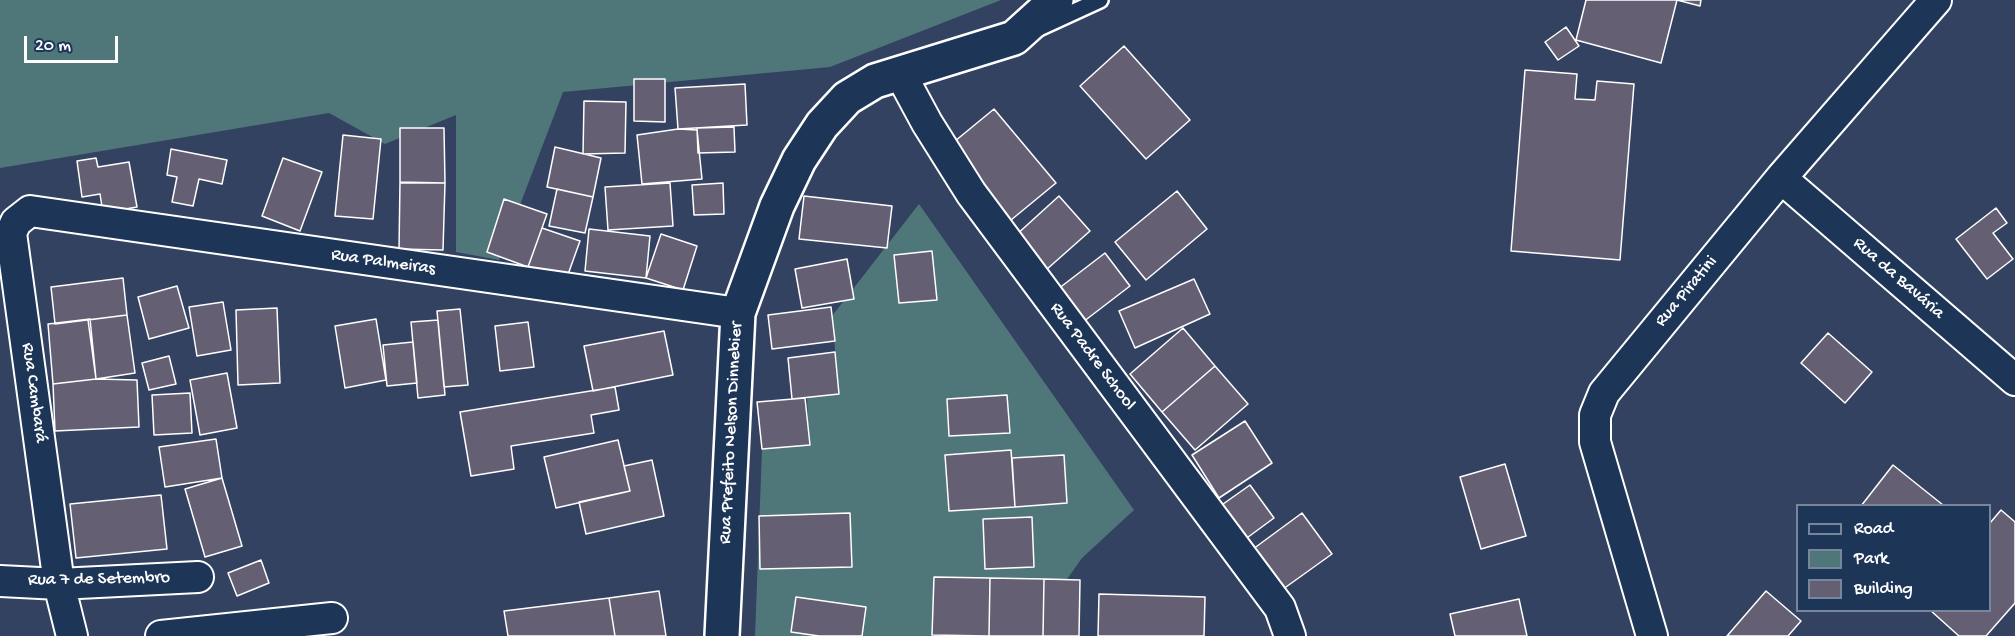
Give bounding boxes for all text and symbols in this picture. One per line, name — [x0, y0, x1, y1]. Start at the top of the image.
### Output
scale bar — [27, 24, 122, 62]
text: 20 m — [35, 36, 71, 57]
street label: Rua da Bavária — [1848, 233, 1948, 325]
street label: Rua Palmeiras — [330, 245, 436, 281]
street label: Rua Piratini — [1651, 252, 1723, 332]
street label: Rua Padre School — [1044, 299, 1140, 415]
street label: Rua Prefeito Nelson Dinnebier — [715, 321, 749, 545]
street label: Rua Cambará — [15, 342, 51, 444]
legend — [1796, 504, 1991, 612]
text: Road — [1854, 519, 1893, 540]
text: Park — [1854, 549, 1888, 570]
street label: Rua 7 de Setembro — [28, 568, 170, 592]
text: Building — [1854, 579, 1913, 600]

